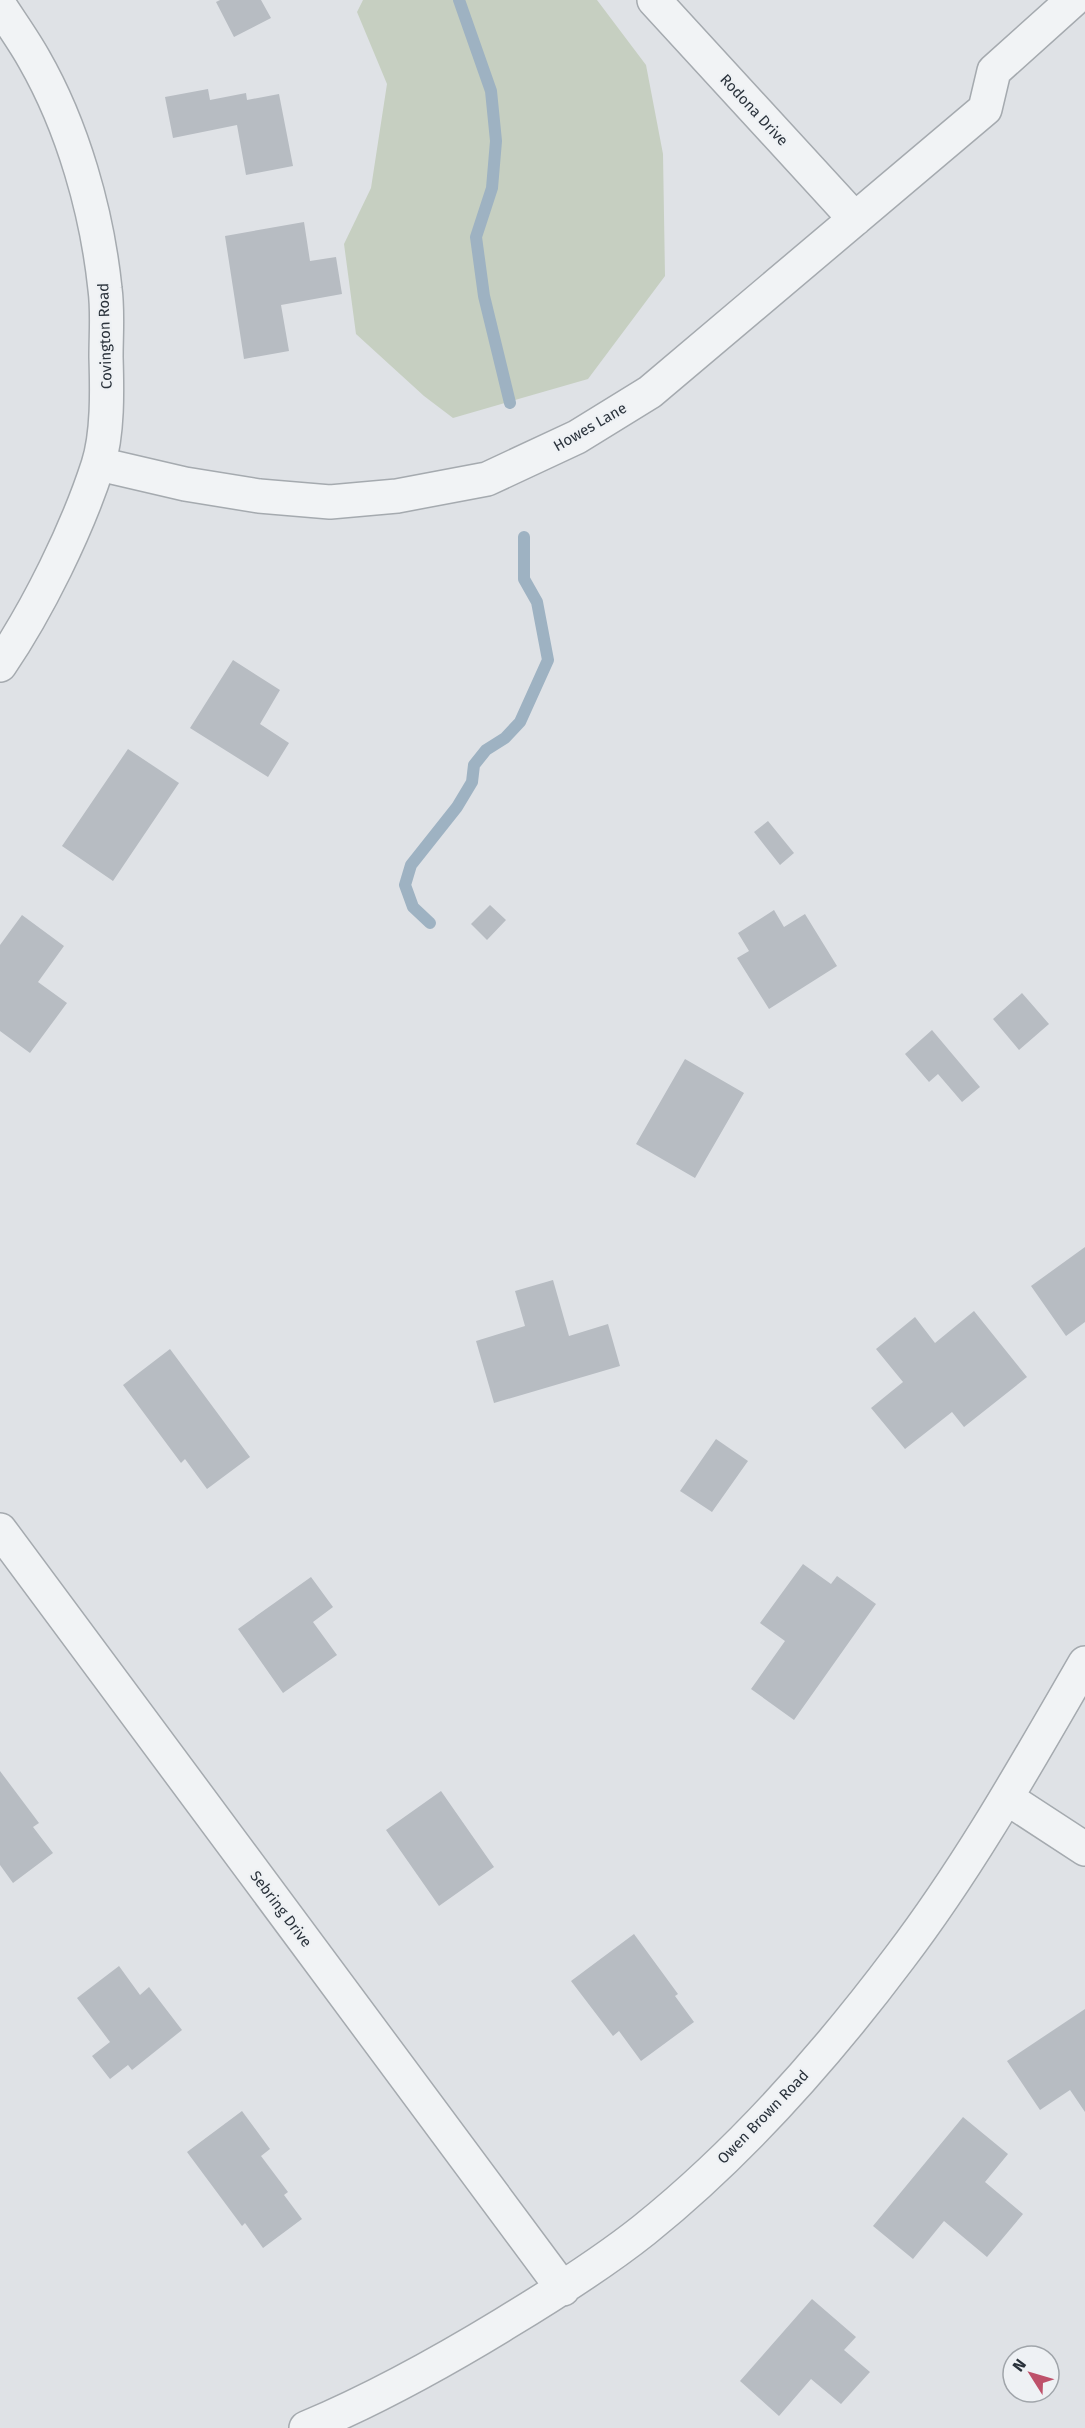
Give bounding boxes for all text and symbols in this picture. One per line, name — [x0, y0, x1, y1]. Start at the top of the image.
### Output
street label: Rodona Drive — [716, 70, 792, 150]
street label: Covington Road — [94, 283, 116, 389]
street label: Howes Lane — [550, 399, 630, 455]
street label: Sebring Drive — [246, 1867, 316, 1951]
street label: Owen Brown Road — [714, 2066, 812, 2168]
north arrow — [1001, 2344, 1061, 2404]
text: N — [1009, 2355, 1030, 2375]

